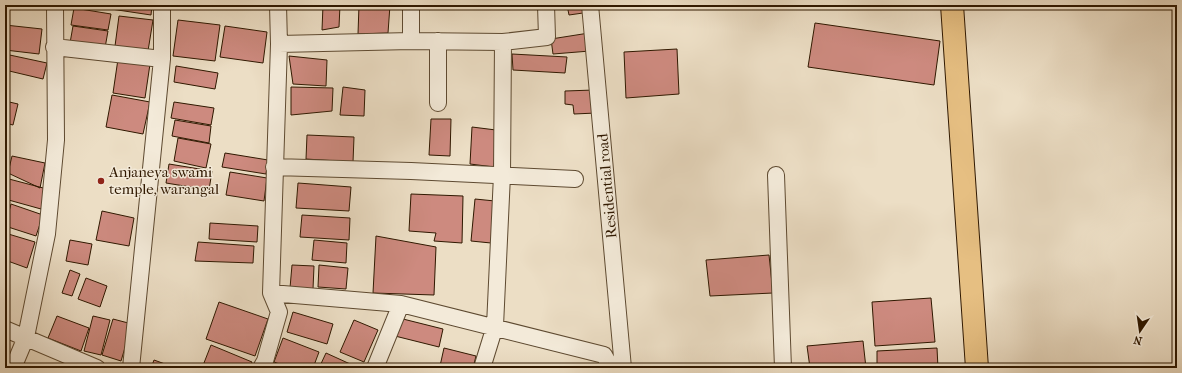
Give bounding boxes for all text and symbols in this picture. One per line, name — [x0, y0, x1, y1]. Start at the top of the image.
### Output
street label: Residential road — [593, 132, 621, 239]
place label: Anjaneya swami temple, warangal — [108, 163, 219, 198]
marker: Anjaneya swami temple, warangal — [96, 176, 106, 186]
north arrow — [1120, 311, 1160, 351]
text: N — [1132, 333, 1143, 348]

